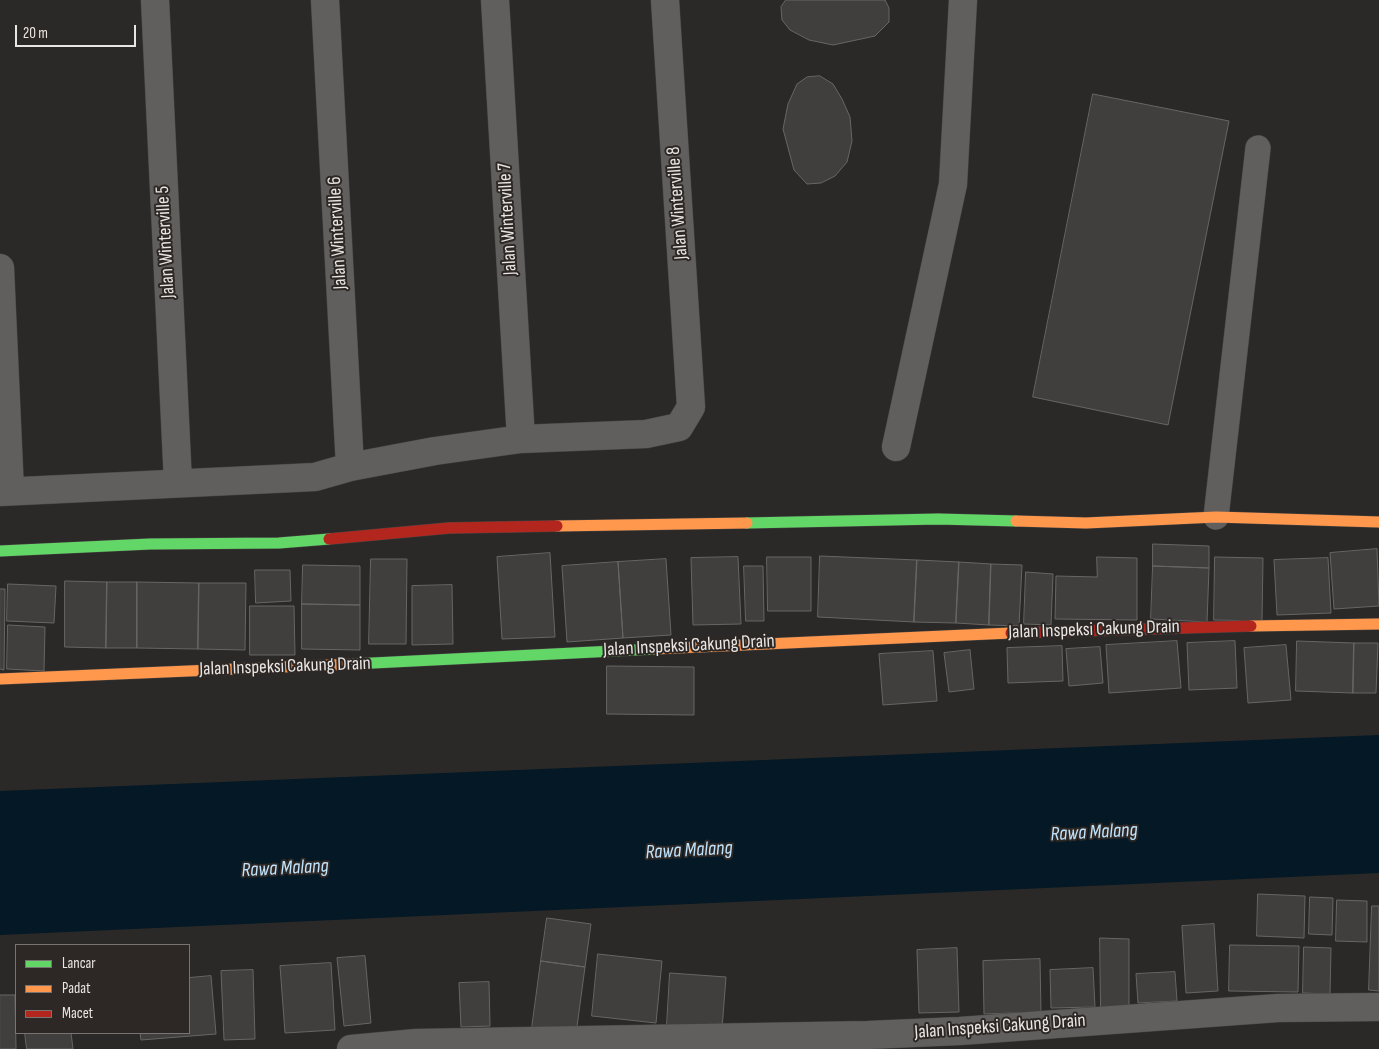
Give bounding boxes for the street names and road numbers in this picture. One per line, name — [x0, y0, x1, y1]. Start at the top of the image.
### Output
street label: Jalan Winterville 8 — [663, 146, 693, 260]
street label: Jalan Winterville 7 — [494, 162, 522, 276]
street label: Jalan Winterville 6 — [324, 176, 352, 290]
street label: Jalan Winterville 5 — [152, 185, 180, 299]
street label: Jalan Inspeksi Cakung Drain — [1008, 616, 1180, 644]
street label: Jalan Inspeksi Cakung Drain — [603, 630, 775, 662]
street label: Jalan Inspeksi Cakung Drain — [199, 653, 371, 681]
street label: Jalan Inspeksi Cakung Drain — [914, 1010, 1086, 1044]

